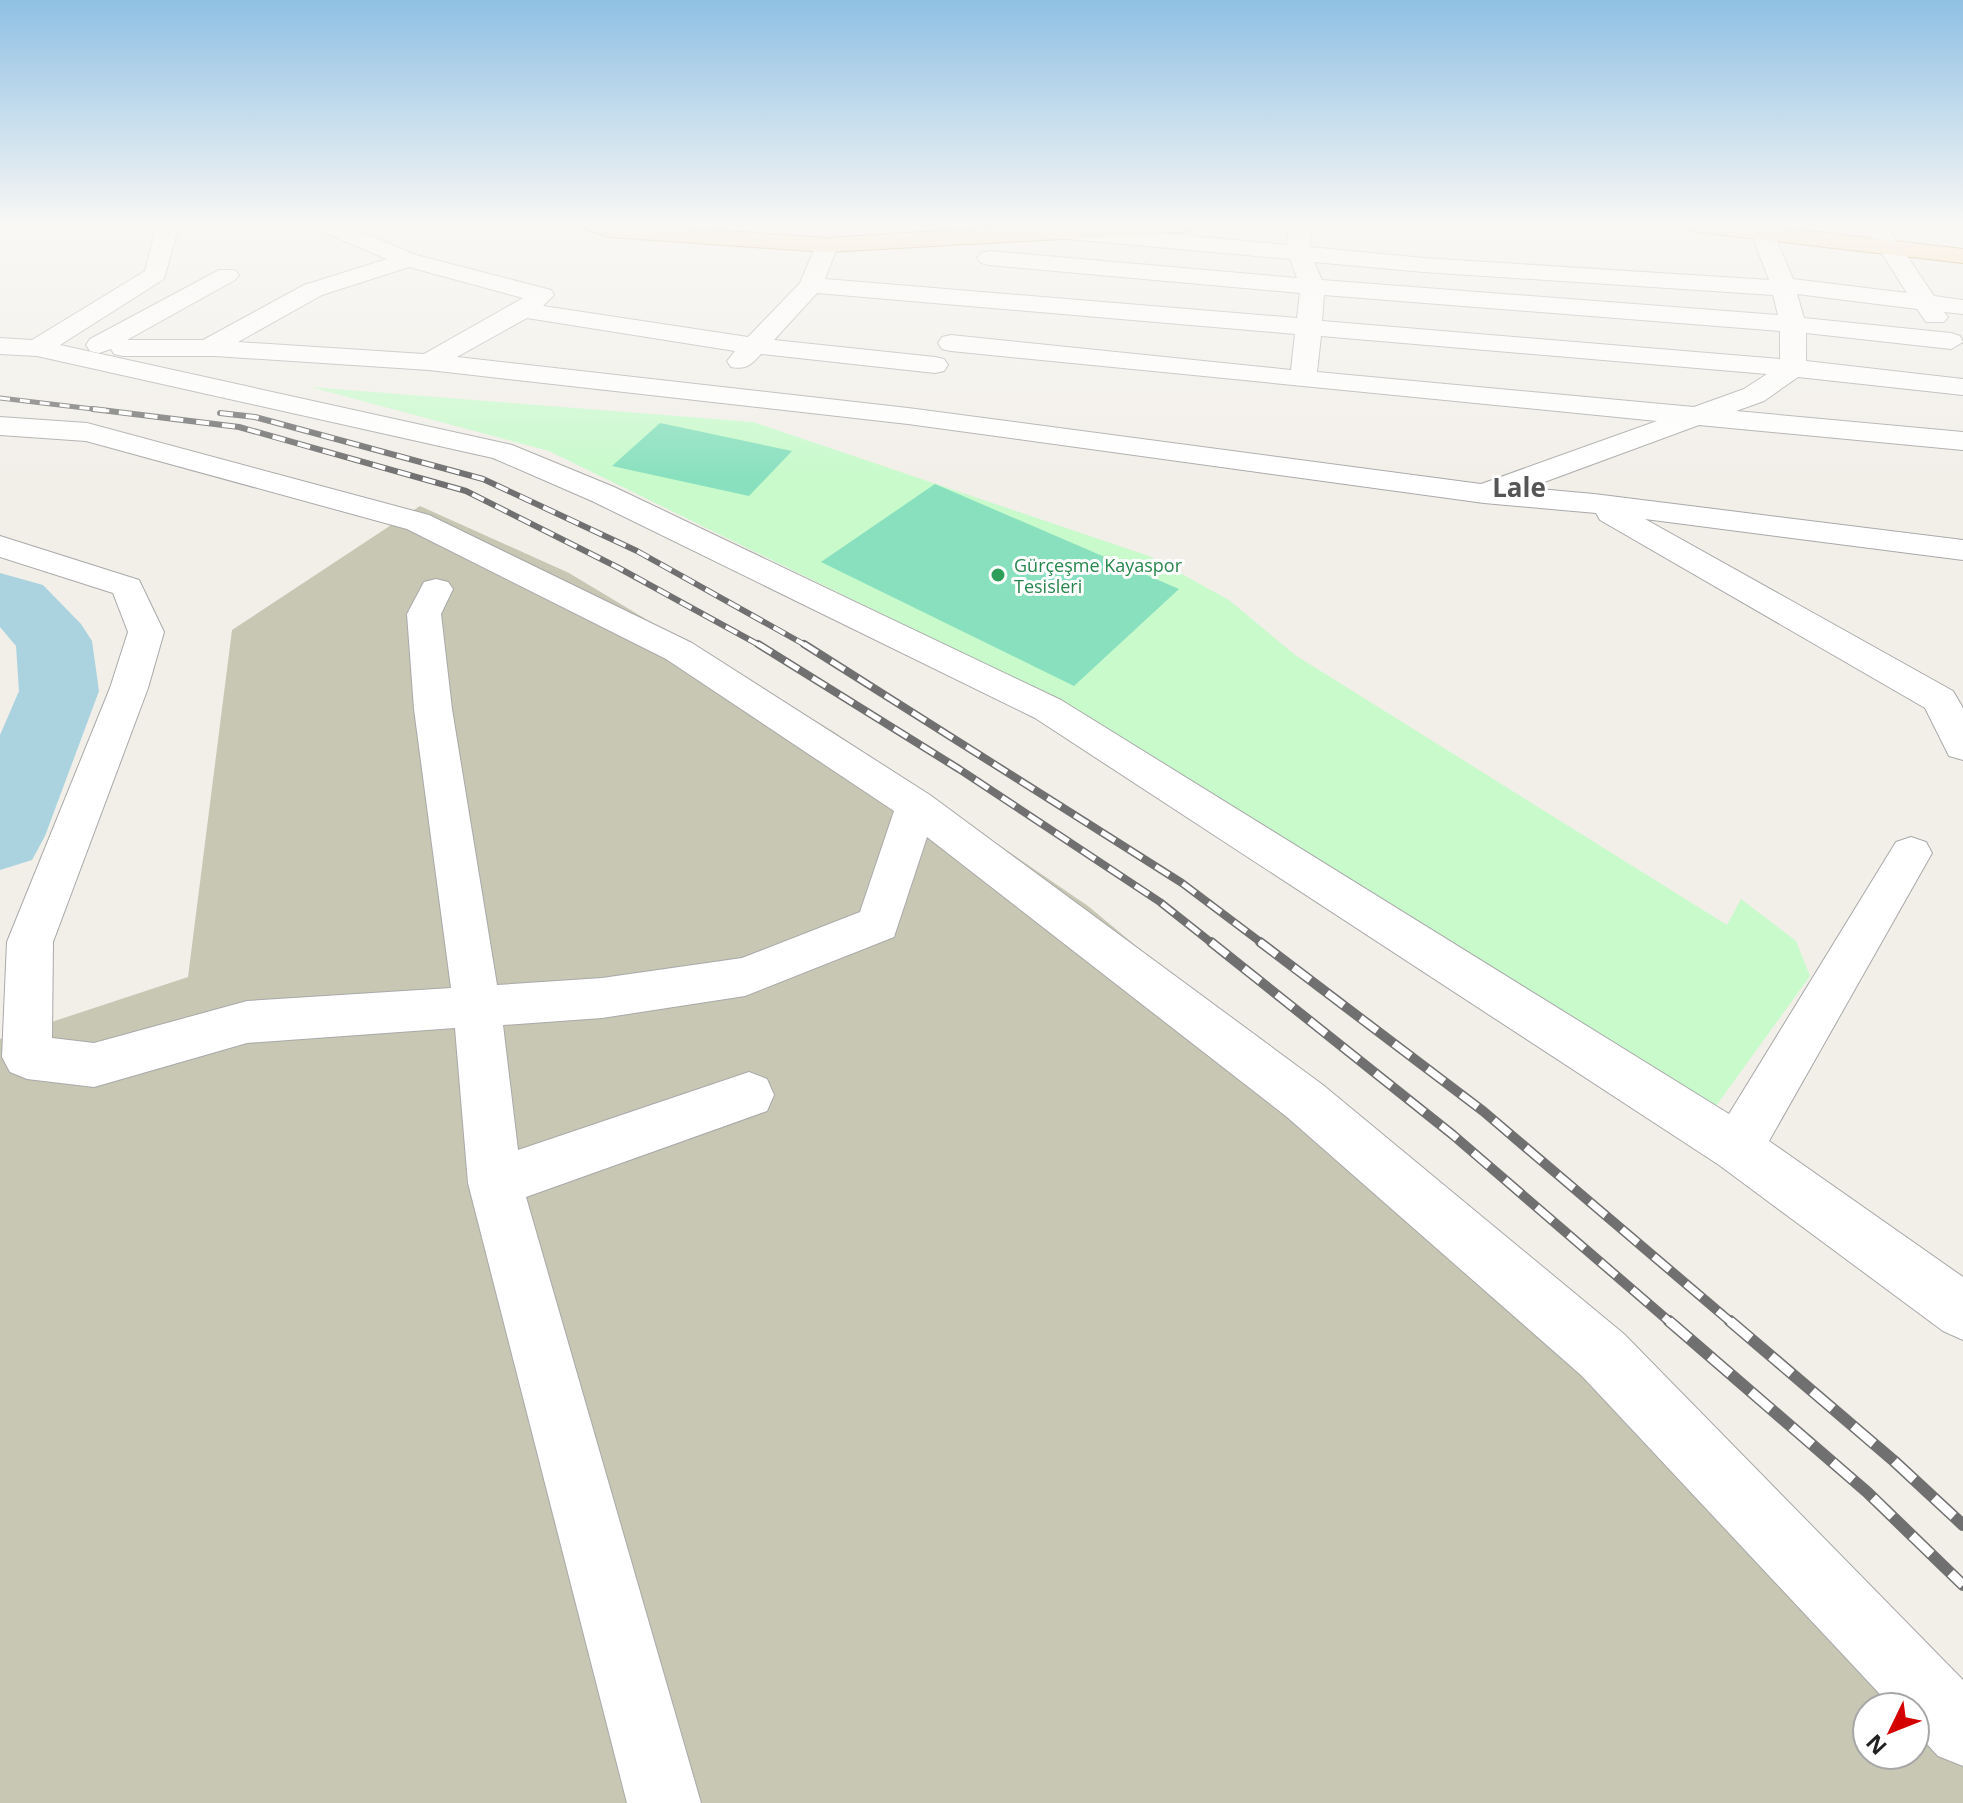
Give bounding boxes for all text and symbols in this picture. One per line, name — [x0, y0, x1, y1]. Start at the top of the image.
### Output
district label: Lale — [1492, 469, 1546, 505]
place label: Gürçeşme Kayaspor Tesisleri — [1014, 553, 1183, 598]
marker: Gürçeşme Kayaspor Tesisleri — [989, 566, 1007, 584]
north arrow — [1851, 1691, 1931, 1771]
text: N — [1859, 1729, 1893, 1762]

